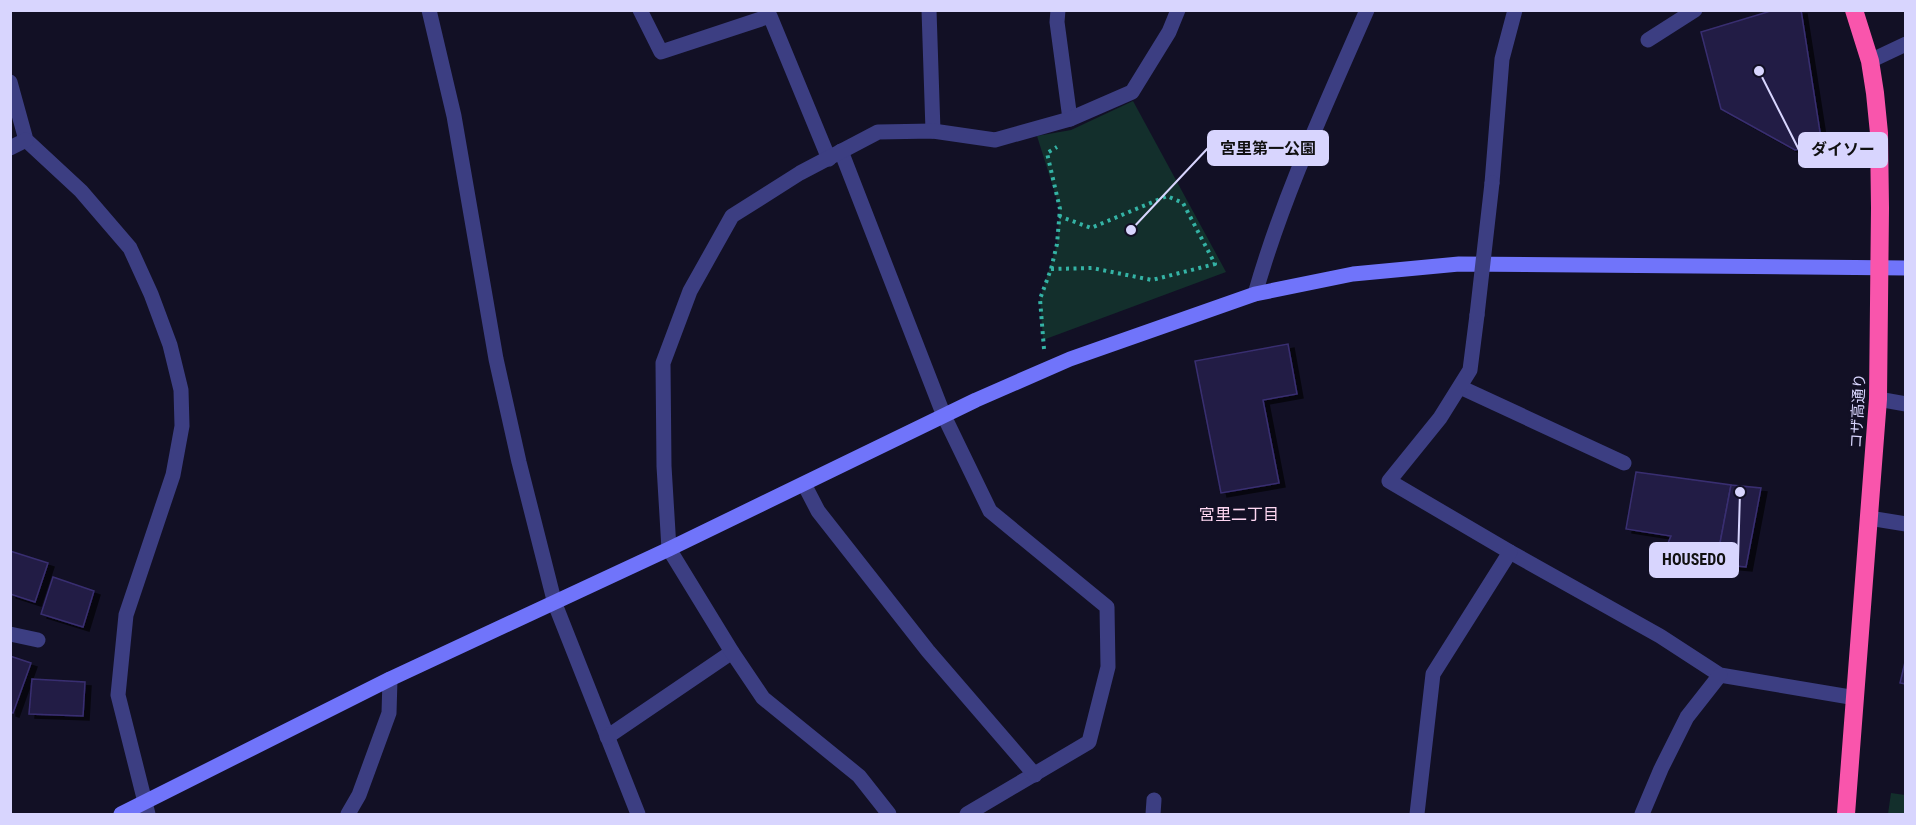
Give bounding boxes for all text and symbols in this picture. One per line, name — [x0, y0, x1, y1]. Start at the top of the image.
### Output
callout: 宮里第一公園 — [1208, 131, 1328, 165]
callout: ダイソー — [1799, 133, 1887, 167]
text: 宮里第一公園 — [1220, 139, 1316, 158]
text: ダイソー — [1811, 140, 1875, 159]
street label: コザ高通り — [1847, 373, 1869, 449]
district label: 宮里二丁目 — [1199, 505, 1279, 524]
callout: HOUSEDO — [1650, 543, 1738, 577]
text: HOUSEDO — [1662, 550, 1726, 569]

